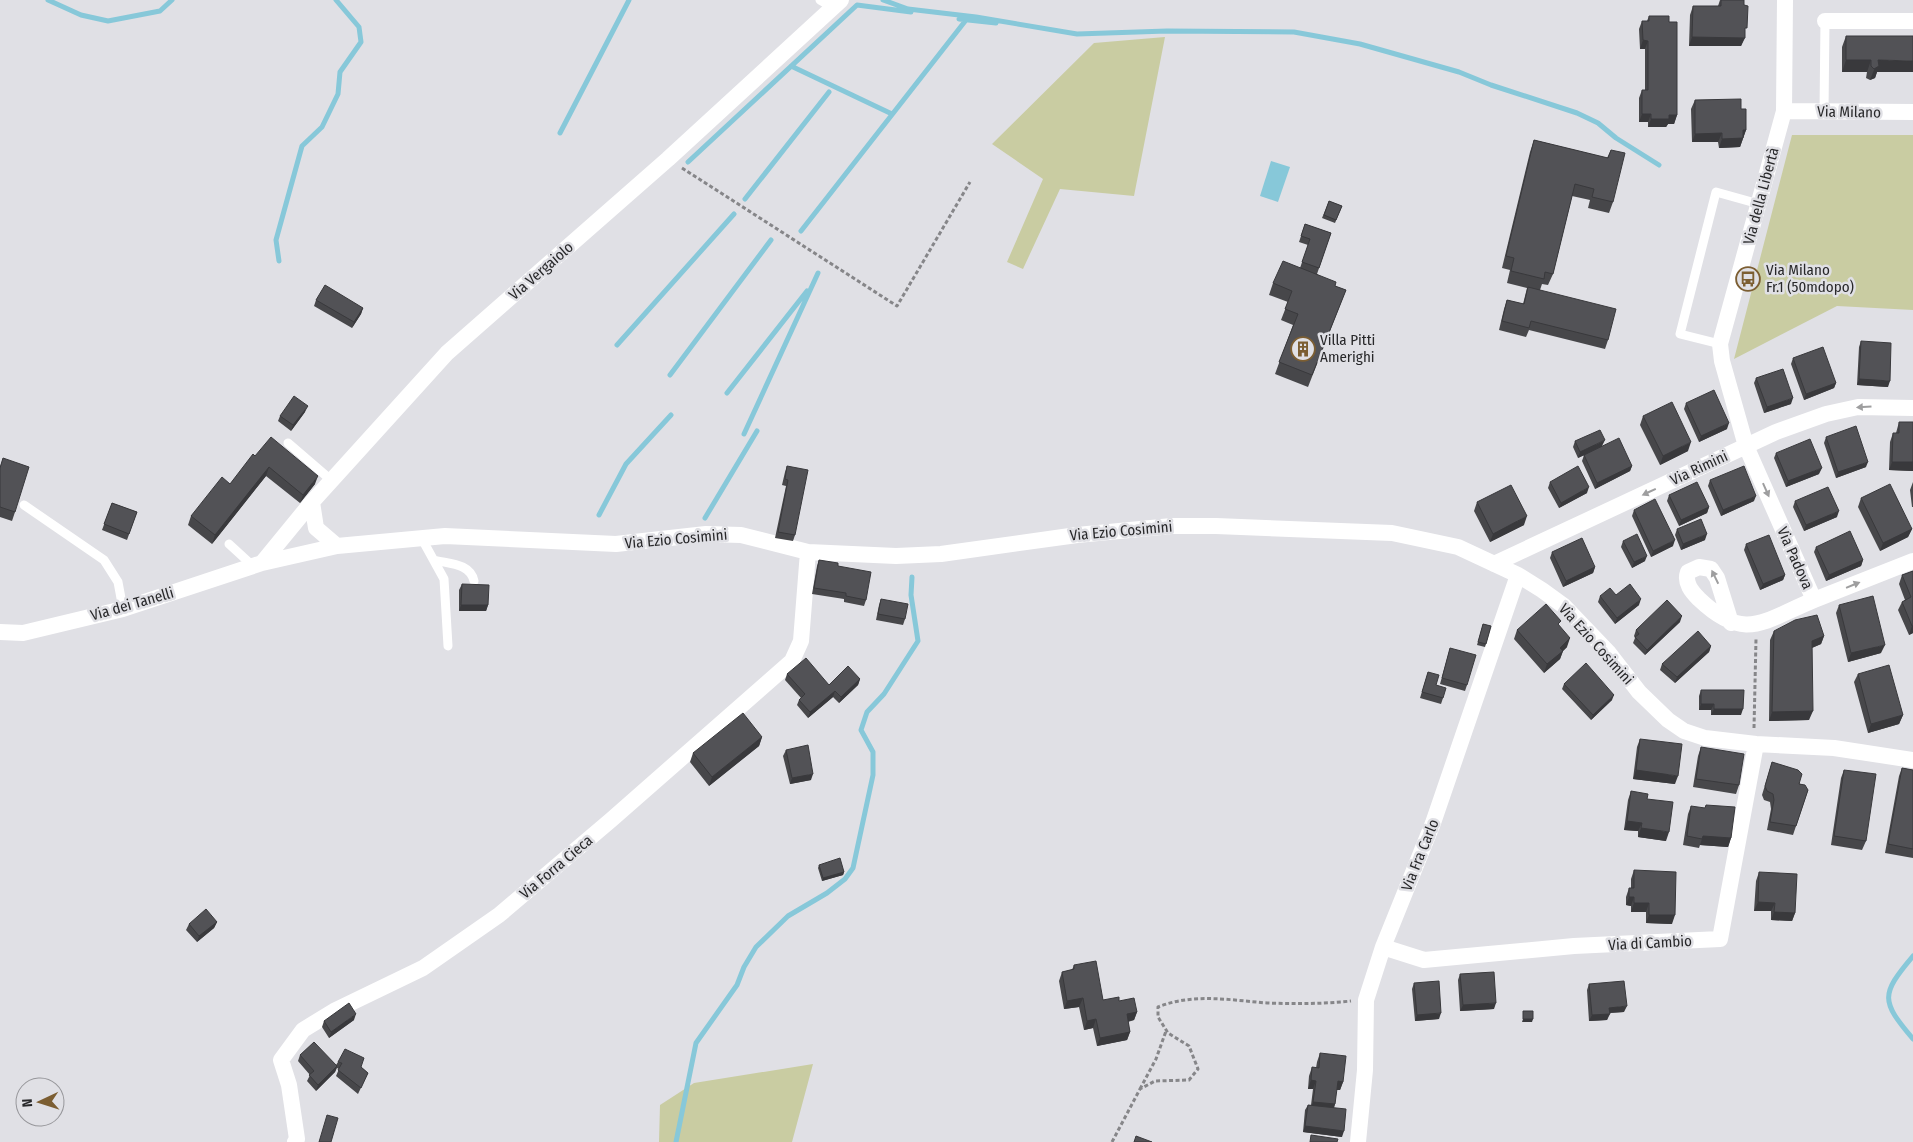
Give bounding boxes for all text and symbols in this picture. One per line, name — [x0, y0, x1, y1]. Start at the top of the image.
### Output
street label: Via Milano — [1817, 102, 1881, 122]
street label: Via della Libertà — [1739, 146, 1783, 246]
street label: Via Vergaiolo — [505, 238, 577, 304]
place label: Via Milano Fr.1 (50mdopo) — [1766, 261, 1854, 296]
bus stop icon: Via Milano Fr.1 (50mdopo) — [1735, 266, 1761, 292]
place label: Villa Pitti Amerighi — [1320, 331, 1375, 366]
building icon: Villa Pitti Amerighi — [1290, 336, 1316, 362]
one-way arrow — [1856, 404, 1872, 412]
street label: Via Rimini — [1667, 447, 1731, 489]
one-way arrow — [1762, 483, 1770, 497]
one-way arrow — [1642, 488, 1656, 496]
street label: Via Ezio Cosimini — [1069, 518, 1173, 544]
street label: Via Padova — [1773, 524, 1817, 592]
street label: Via Ezio Cosimini — [624, 526, 728, 552]
one-way arrow — [1711, 569, 1719, 584]
one-way arrow — [1846, 580, 1860, 588]
street label: Via dei Tanelli — [88, 584, 176, 624]
street label: Via Ezio Cosimini — [1555, 600, 1637, 688]
street label: Via Fra Carlo — [1397, 816, 1443, 894]
street label: Via Forra Cieca — [516, 831, 596, 903]
street label: Via di Cambio — [1608, 932, 1692, 954]
north arrow — [15, 1077, 65, 1127]
text: N — [19, 1098, 36, 1108]

